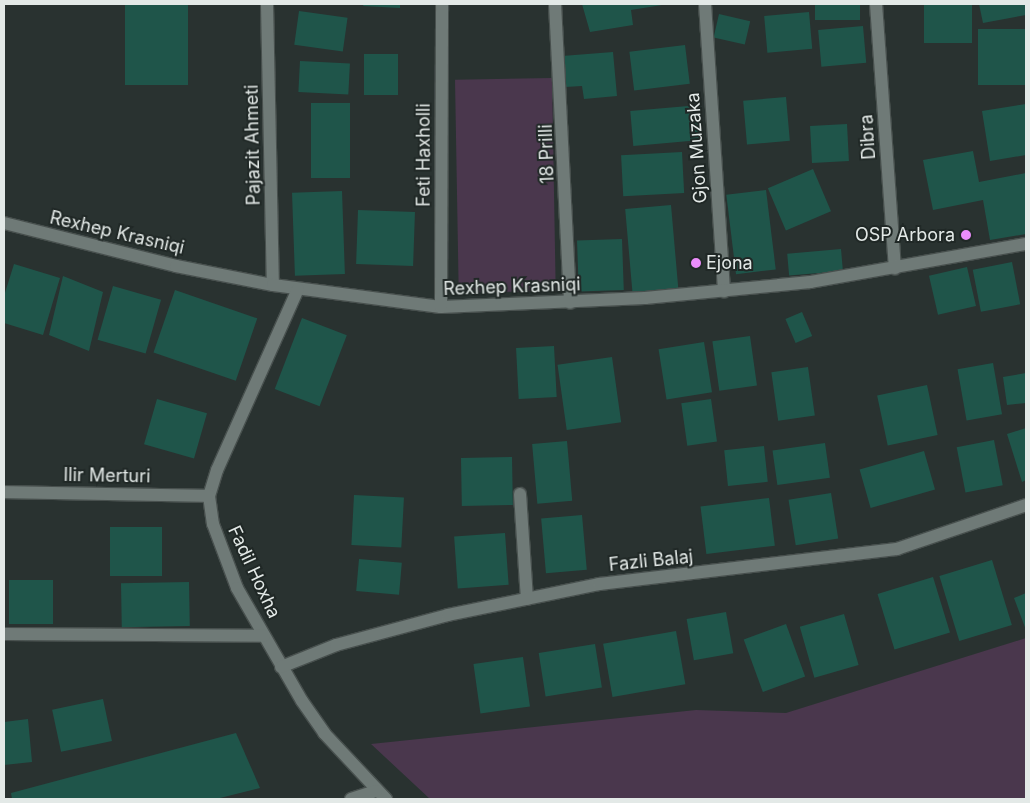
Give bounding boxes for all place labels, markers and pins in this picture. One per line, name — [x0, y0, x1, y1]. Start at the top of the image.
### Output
place label: OSP Arbora — [855, 224, 955, 246]
marker: OSP Arbora — [959, 228, 973, 242]
place label: Ejona — [706, 252, 753, 274]
marker: Ejona — [690, 257, 702, 269]

